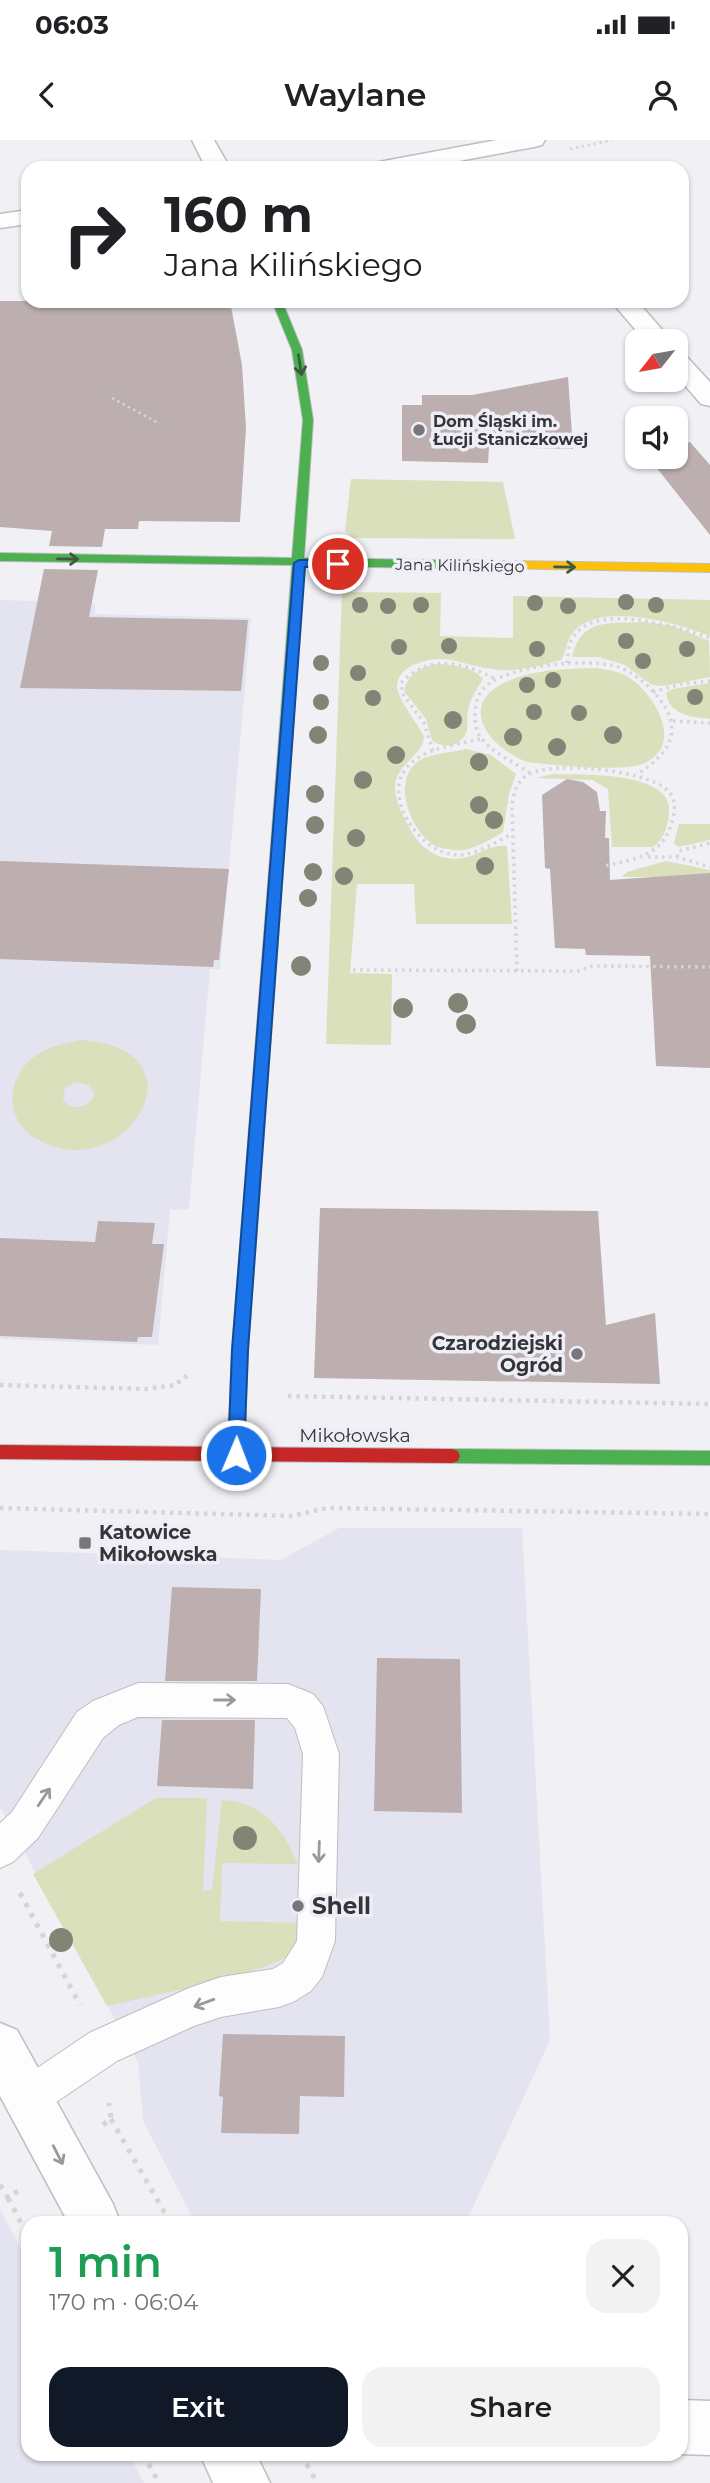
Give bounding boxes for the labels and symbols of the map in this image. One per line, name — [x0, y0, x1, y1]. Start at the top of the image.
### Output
north arrow — [625, 329, 688, 392]
one-way arrow — [294, 353, 307, 376]
place label: Dom Śląski im. Łucji Staniczkowej — [432, 412, 588, 449]
marker: Dom Śląski im. Łucji Staniczkowej — [411, 422, 427, 438]
pin — [308, 534, 368, 594]
one-way arrow — [56, 552, 79, 565]
street label: Jana Kilińskiego — [394, 555, 525, 576]
one-way arrow — [553, 560, 576, 573]
place label: Czarodziejski Ogród — [432, 1332, 563, 1377]
marker: Czarodziejski Ogród — [569, 1346, 585, 1362]
position arrow — [199, 1418, 273, 1492]
street label: Mikołowska — [299, 1424, 411, 1447]
place label: Katowice Mikołowska — [99, 1521, 217, 1566]
marker: Katowice Mikołowska — [77, 1535, 93, 1551]
one-way arrow — [214, 1694, 237, 1707]
one-way arrow — [37, 1788, 51, 1807]
one-way arrow — [312, 1841, 326, 1864]
place label: Shell — [312, 1892, 371, 1920]
marker: Shell — [290, 1898, 306, 1914]
one-way arrow — [194, 1997, 216, 2010]
one-way arrow — [51, 2145, 65, 2165]

